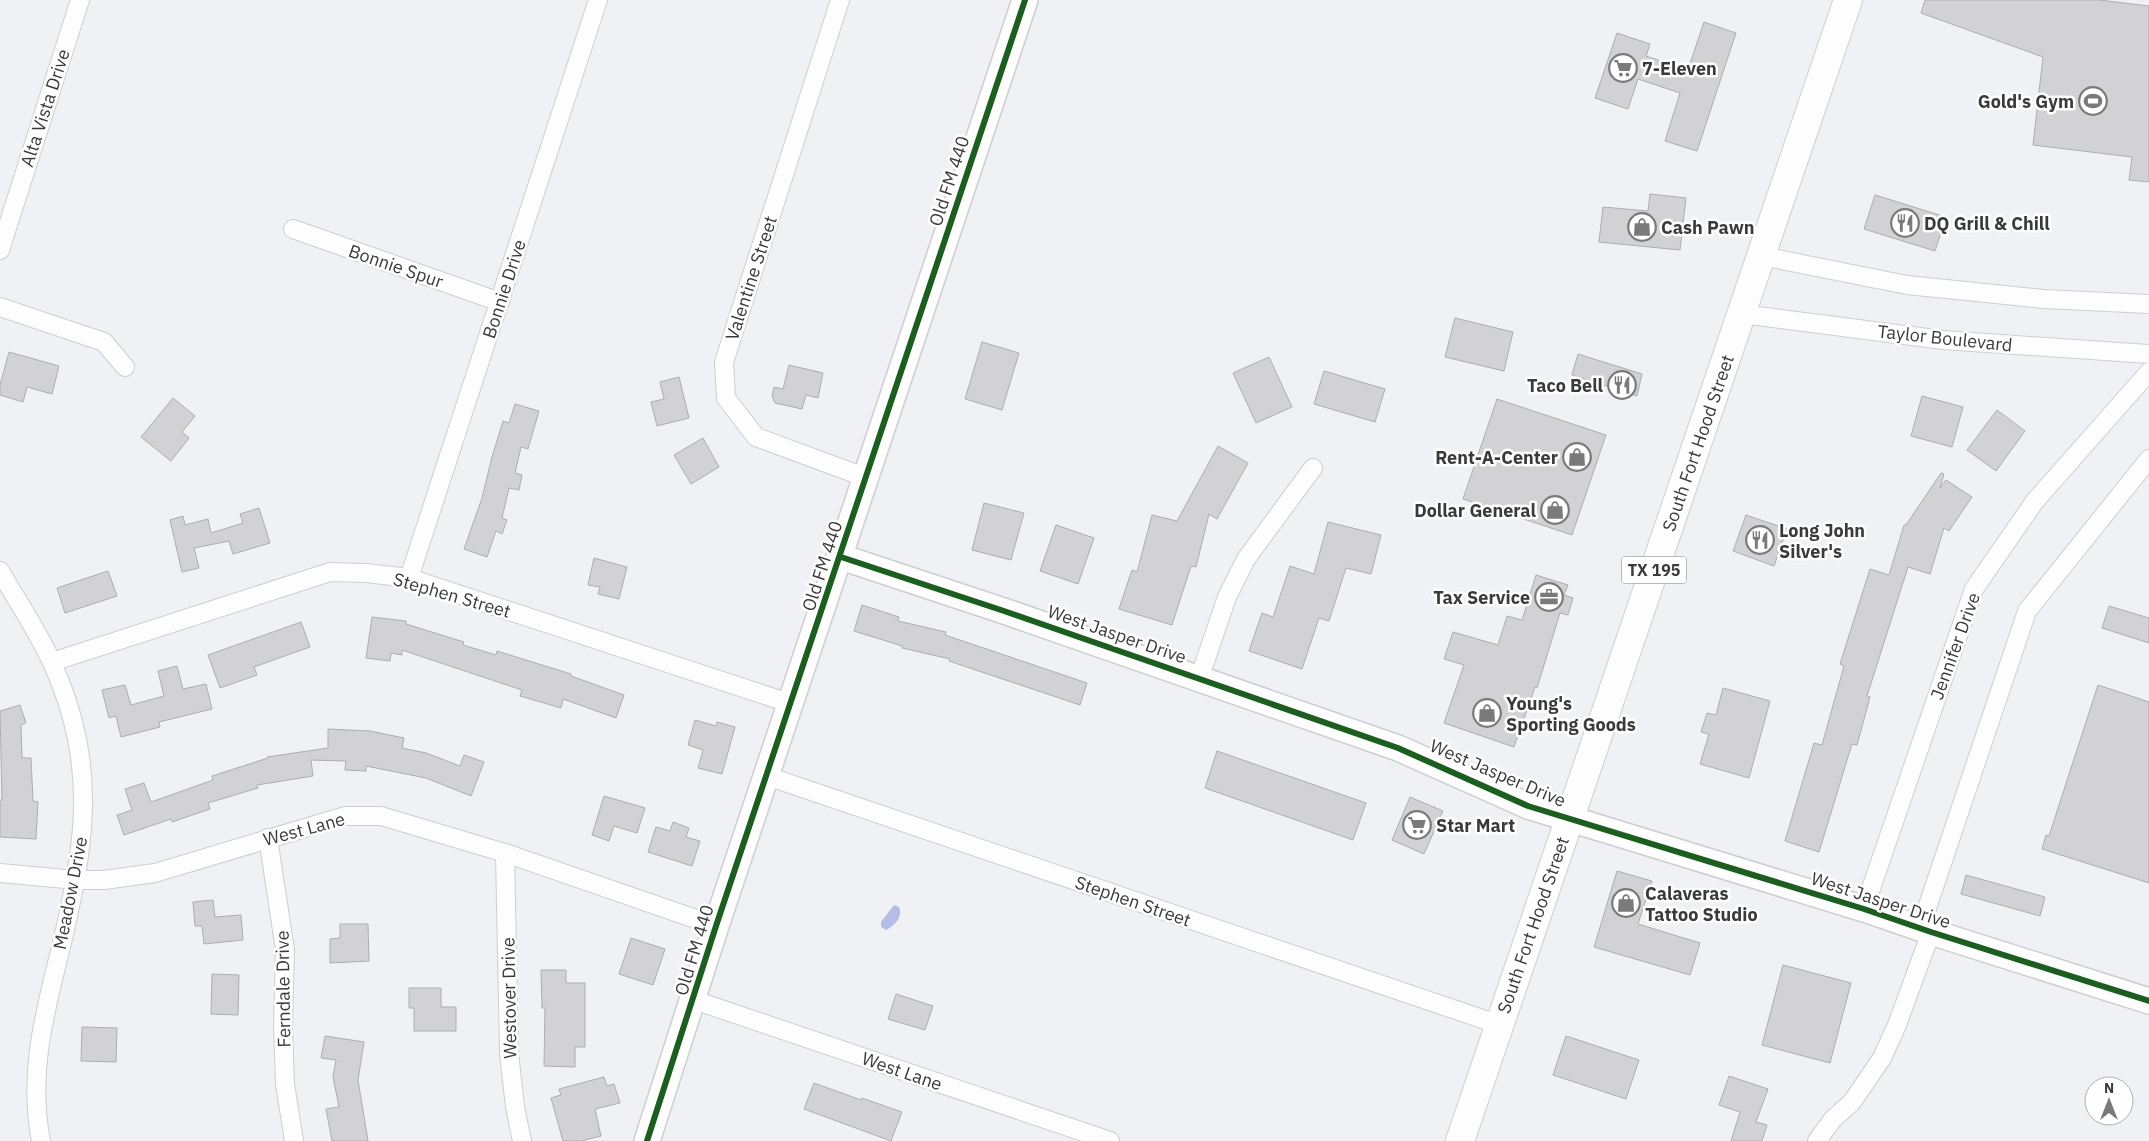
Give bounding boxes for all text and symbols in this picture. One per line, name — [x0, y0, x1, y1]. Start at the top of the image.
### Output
street label: Alta Vista Drive — [15, 46, 75, 170]
supermarket icon: 7-Eleven — [1608, 53, 1638, 83]
place label: 7-Eleven — [1642, 57, 1717, 80]
sports icon: Gold's Gym — [2078, 86, 2108, 116]
place label: Gold's Gym — [1978, 90, 2074, 113]
street label: Old FM 440 — [924, 133, 974, 229]
restaurant icon: DQ Grill & Chill — [1890, 208, 1920, 238]
shop icon: Cash Pawn — [1627, 212, 1657, 242]
place label: DQ Grill & Chill — [1924, 212, 2050, 235]
street label: Valentine Street — [720, 213, 782, 343]
place label: Cash Pawn — [1661, 216, 1755, 239]
street label: Bonnie Drive — [477, 237, 531, 341]
street label: Bonnie Spur — [346, 239, 447, 293]
street label: Taylor Boulevard — [1877, 319, 2013, 357]
street label: South Fort Hood Street — [1657, 352, 1739, 534]
restaurant icon: Taco Bell — [1607, 370, 1637, 400]
place label: Taco Bell — [1527, 374, 1604, 397]
shop icon: Rent-A-Center — [1562, 442, 1592, 472]
place label: Rent-A-Center — [1435, 446, 1558, 469]
shop icon: Dollar General — [1540, 495, 1570, 525]
place label: Dollar General — [1414, 499, 1537, 522]
street label: Old FM 440 — [797, 518, 847, 614]
place label: Long John Silver's — [1779, 519, 1865, 563]
restaurant icon: Long John Silver's — [1745, 525, 1775, 555]
road number: TX 195 — [1622, 556, 1686, 584]
street label: Stephen Street — [391, 567, 513, 623]
office icon: Tax Service — [1534, 582, 1564, 612]
place label: Tax Service — [1433, 586, 1530, 609]
street label: Jennifer Drive — [1925, 589, 1985, 703]
street label: West Jasper Drive — [1045, 599, 1190, 669]
place label: Young's Sporting Goods — [1506, 692, 1636, 736]
shop icon: Young's Sporting Goods — [1472, 698, 1502, 728]
street label: West Jasper Drive — [1427, 734, 1570, 812]
street label: West Lane — [261, 807, 347, 851]
supermarket icon: Star Mart — [1402, 810, 1432, 840]
place label: Star Mart — [1436, 814, 1515, 837]
street label: South Fort Hood Street — [1492, 834, 1574, 1016]
street label: Meadow Drive — [48, 835, 92, 951]
street label: West Jasper Drive — [1808, 867, 1954, 933]
street label: Stephen Street — [1072, 870, 1194, 932]
place label: Calaveras Tattoo Studio — [1645, 882, 1758, 926]
shop icon: Calaveras Tattoo Studio — [1611, 888, 1641, 918]
street label: Old FM 440 — [669, 902, 719, 998]
street label: Ferndale Drive — [270, 930, 296, 1048]
street label: Westover Drive — [496, 937, 522, 1059]
street label: West Lane — [859, 1047, 945, 1096]
north arrow — [2084, 1076, 2134, 1126]
text: N — [2104, 1079, 2114, 1097]

